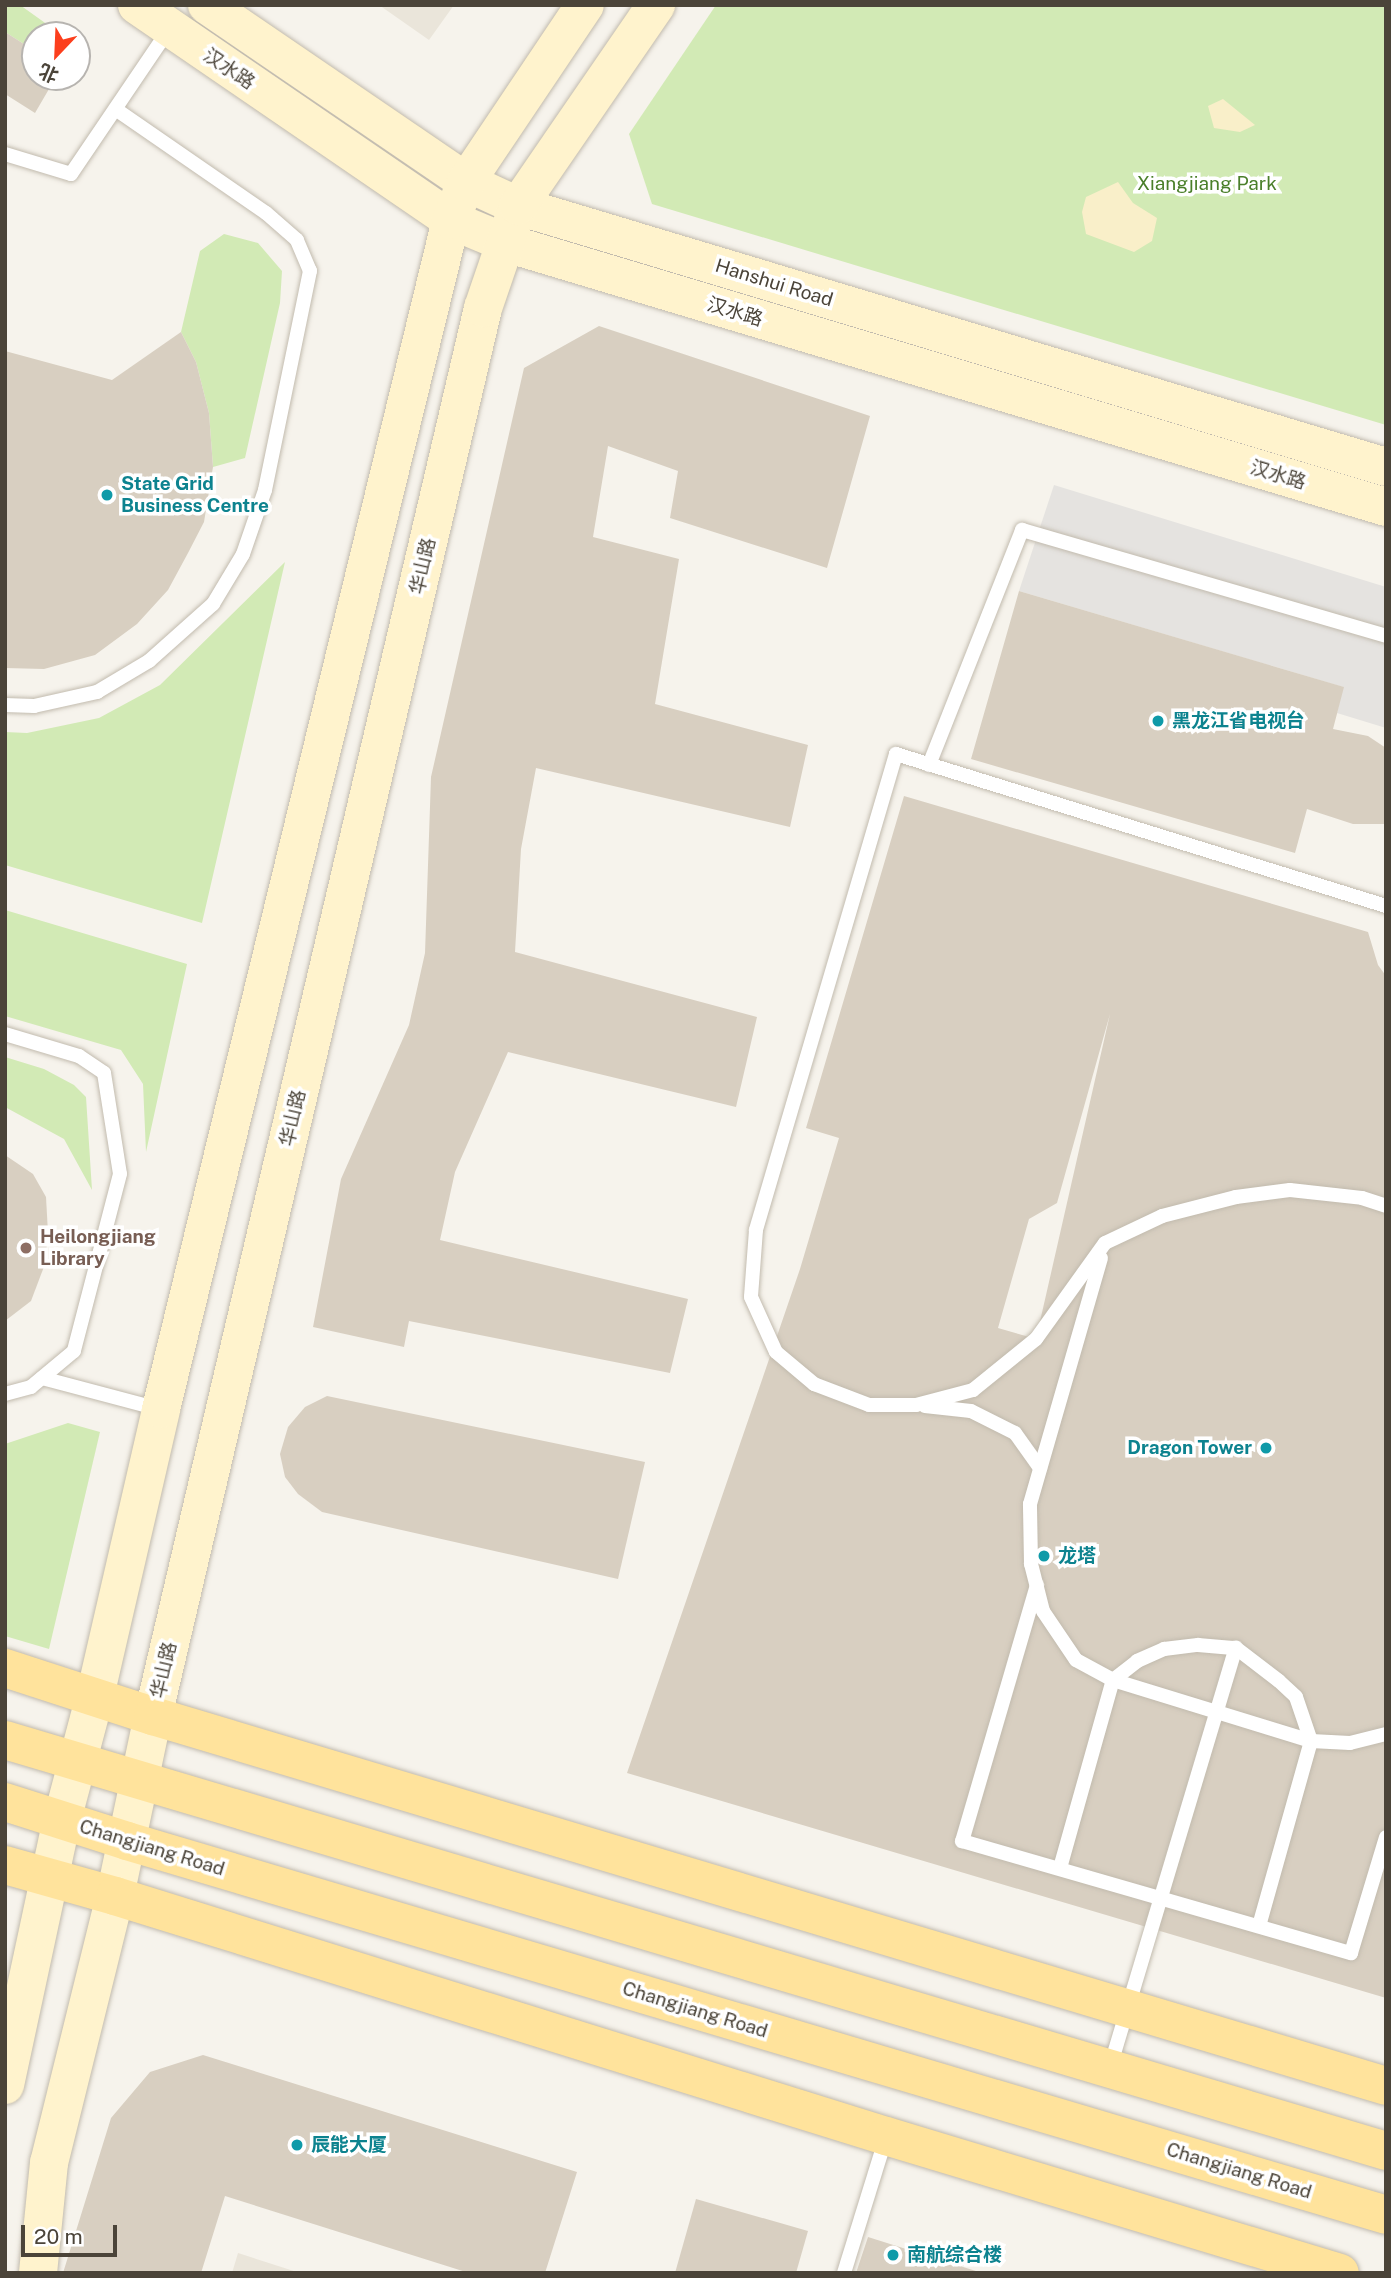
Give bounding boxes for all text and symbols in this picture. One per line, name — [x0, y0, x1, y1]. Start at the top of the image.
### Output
north arrow — [21, 21, 91, 91]
street label: 汉水路 — [199, 44, 259, 94]
text: 北 — [36, 60, 62, 87]
park label: Xiangjiang Park — [1137, 173, 1277, 195]
street label: Hanshui Road — [712, 254, 836, 312]
street label: 汉水路 — [704, 293, 766, 331]
street label: 汉水路 — [1247, 456, 1309, 494]
place label: State Grid Business Centre — [121, 473, 269, 517]
marker: State Grid Business Centre — [99, 487, 115, 503]
street label: 华山路 — [405, 536, 441, 596]
place label: 黑龙江省电视台 — [1172, 710, 1305, 732]
marker: 黑龙江省电视台 — [1150, 713, 1166, 729]
street label: 华山路 — [275, 1088, 311, 1148]
place label: Heilongjiang Library — [40, 1226, 156, 1270]
marker: Heilongjiang Library — [18, 1240, 34, 1256]
place label: Dragon Tower — [1127, 1437, 1252, 1459]
marker: Dragon Tower — [1258, 1440, 1274, 1456]
place label: 龙塔 — [1058, 1545, 1096, 1567]
marker: 龙塔 — [1036, 1548, 1052, 1564]
street label: 华山路 — [146, 1640, 182, 1700]
street label: Changjiang Road — [77, 1815, 227, 1881]
street label: Changjiang Road — [620, 1977, 770, 2043]
place label: 辰能大厦 — [311, 2134, 387, 2156]
marker: 辰能大厦 — [289, 2137, 305, 2153]
street label: Changjiang Road — [1164, 2138, 1314, 2204]
scale bar — [24, 2212, 121, 2256]
text: 20 m — [34, 2224, 83, 2249]
place label: 南航综合楼 — [907, 2244, 1002, 2266]
marker: 南航综合楼 — [885, 2247, 901, 2263]

